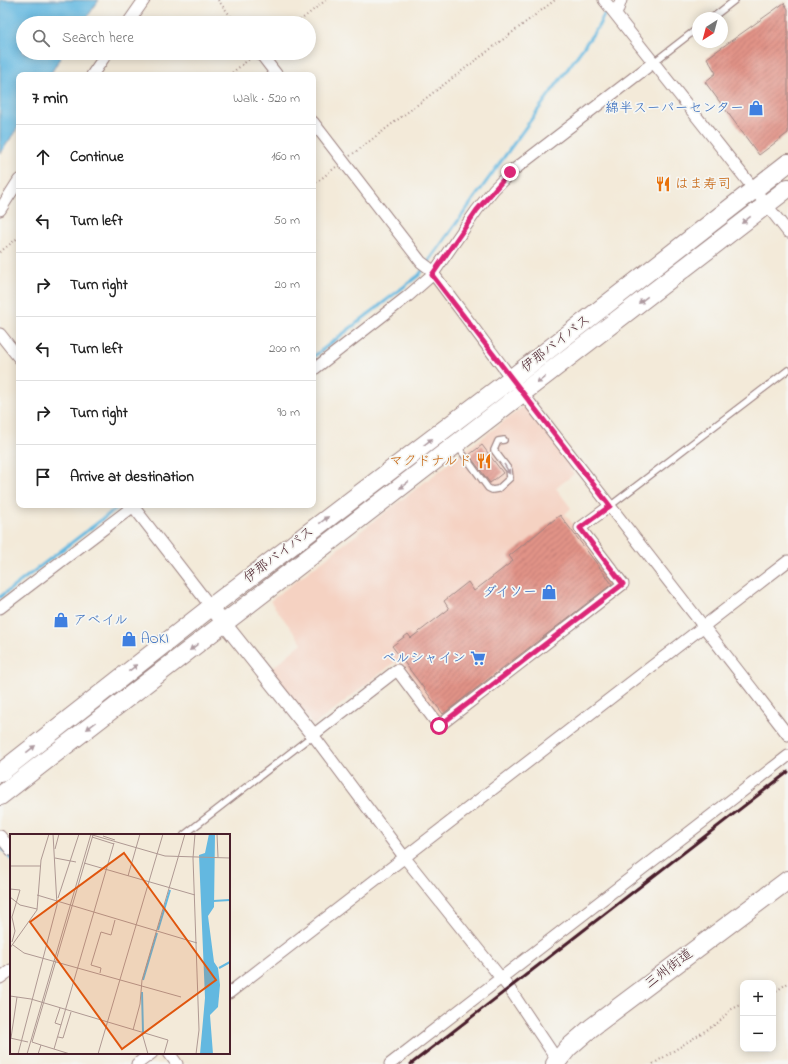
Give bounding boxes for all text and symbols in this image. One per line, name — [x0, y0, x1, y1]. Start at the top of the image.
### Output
north arrow — [692, 12, 728, 48]
search box — [16, 16, 316, 60]
icon: search — [30, 27, 52, 49]
text: Search here — [62, 27, 134, 49]
text: 7 min — [32, 86, 68, 111]
text: Walk · 520 m — [233, 89, 300, 108]
place label: 綿半スーパーセンター — [605, 98, 744, 119]
shop icon: 綿半スーパーセンター — [747, 99, 765, 117]
icon: ahead — [32, 146, 54, 168]
text: Continue — [70, 146, 124, 168]
text: 160 m — [271, 147, 300, 166]
route end — [501, 163, 519, 181]
place label: はま寿司 — [675, 174, 731, 195]
restaurant icon: はま寿司 — [654, 175, 672, 193]
icon: left — [32, 210, 54, 232]
text: Turn left — [70, 210, 123, 232]
text: 50 m — [274, 211, 300, 230]
one-way arrow — [740, 216, 751, 225]
icon: right — [32, 274, 54, 296]
text: Turn right — [70, 274, 128, 296]
text: 20 m — [275, 275, 300, 294]
one-way arrow — [638, 296, 649, 304]
street label: 伊那バイパス — [517, 310, 595, 378]
icon: left — [32, 338, 54, 360]
text: Turn left — [70, 338, 123, 360]
text: 200 m — [269, 339, 300, 358]
one-way arrow — [535, 376, 546, 384]
icon: right — [32, 402, 54, 424]
text: Turn right — [70, 402, 128, 424]
text: 90 m — [277, 403, 300, 422]
one-way arrow — [422, 437, 433, 446]
place label: マクドナルド — [389, 451, 472, 472]
restaurant icon: マクドナルド — [475, 452, 493, 470]
one-way arrow — [504, 463, 511, 475]
icon: arrive — [32, 466, 54, 488]
text: Arrive at destination — [70, 466, 194, 488]
one-way arrow — [399, 481, 410, 489]
one-way arrow — [319, 516, 330, 524]
street label: 伊那バイパス — [239, 521, 319, 589]
place label: ダイソー — [482, 582, 537, 603]
shop icon: ダイソー — [540, 583, 558, 601]
place label: アベイル — [73, 610, 128, 631]
shop icon: アベイル — [52, 611, 70, 629]
place label: AOKI — [141, 629, 169, 650]
shop icon: AOKI — [120, 630, 138, 648]
one-way arrow — [188, 643, 199, 651]
place label: ベルシャイン — [382, 648, 466, 669]
supermarket icon: ベルシャイン — [469, 649, 487, 667]
one-way arrow — [127, 664, 138, 672]
route start — [430, 717, 448, 735]
one-way arrow — [85, 722, 96, 730]
one-way arrow — [25, 744, 36, 753]
inset map — [10, 834, 230, 1054]
street label: 三州街道 — [640, 944, 698, 994]
map controls — [740, 980, 776, 1052]
button: + — [740, 980, 776, 1016]
button: − — [740, 1016, 776, 1052]

